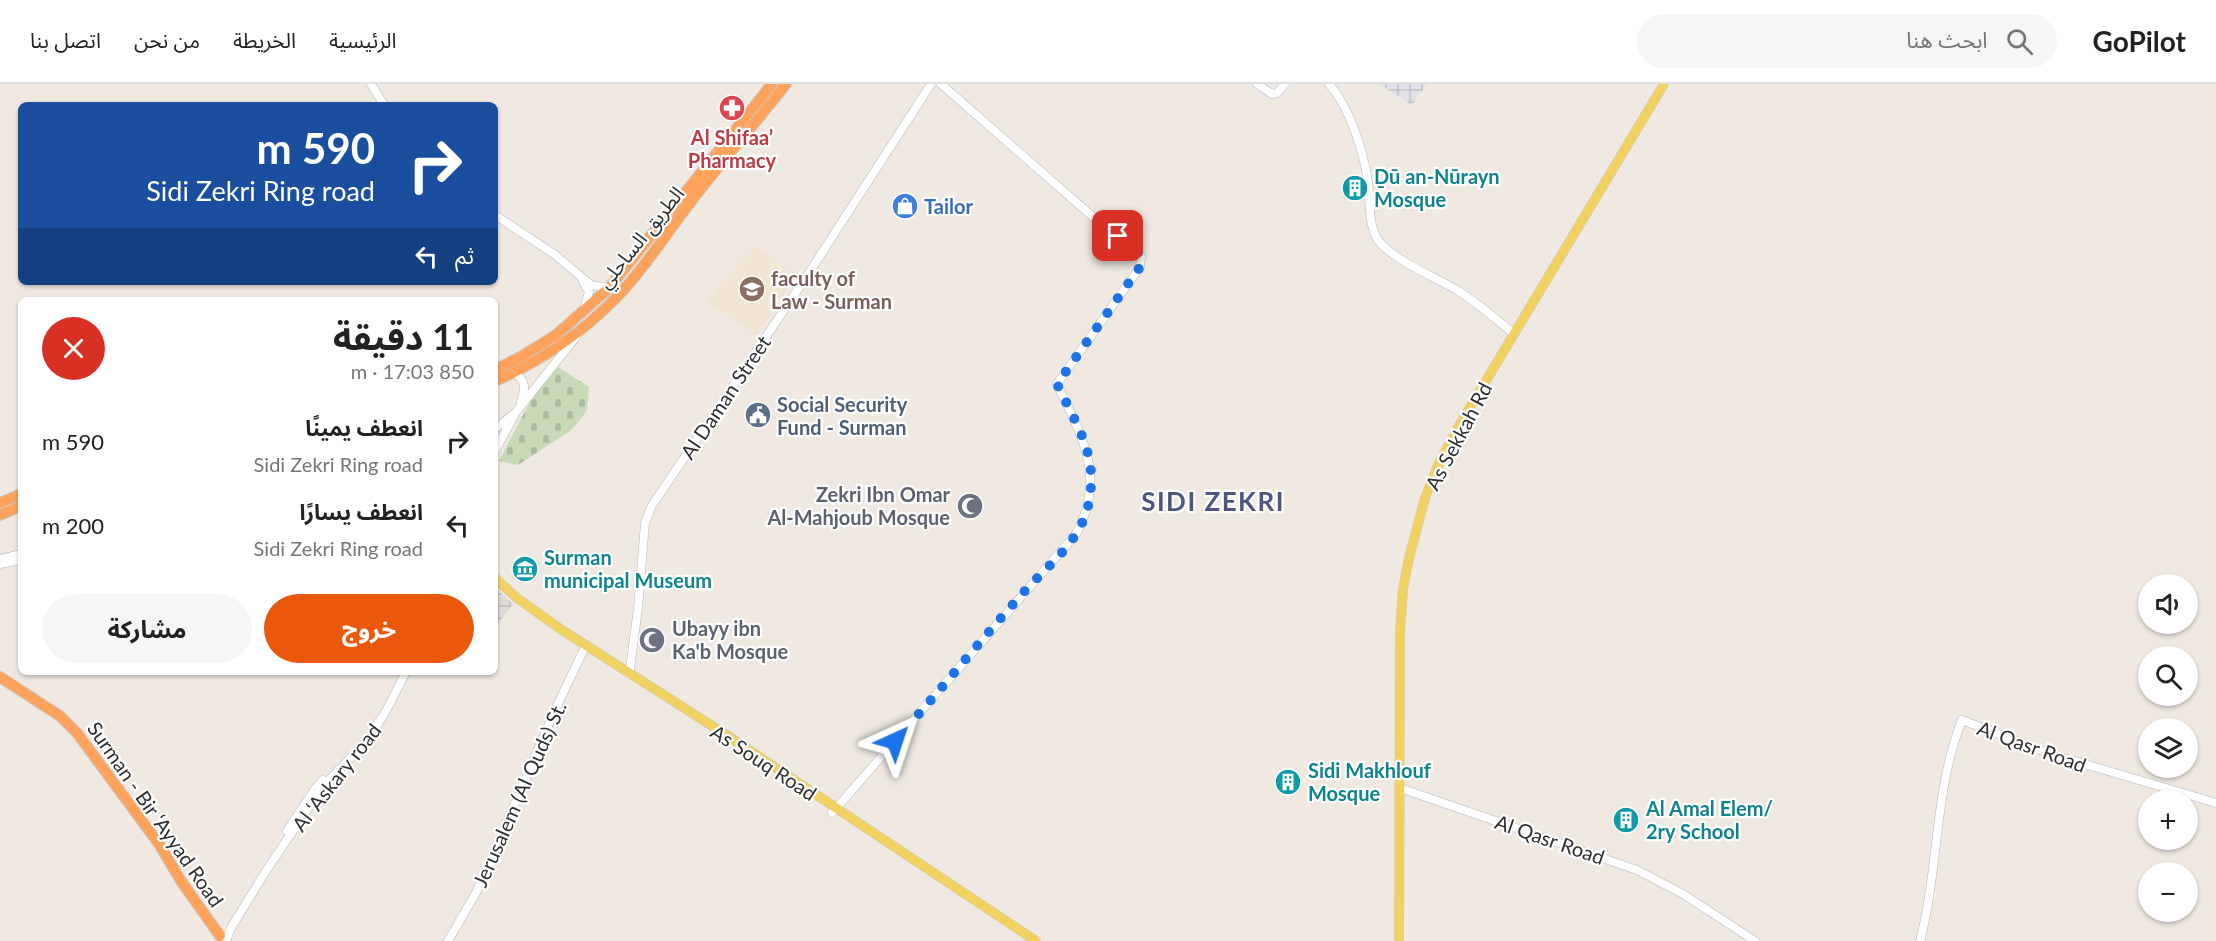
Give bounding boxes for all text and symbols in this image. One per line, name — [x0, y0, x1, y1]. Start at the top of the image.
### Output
search box — [1637, 14, 2057, 68]
text: GoPilot — [2093, 24, 2186, 58]
icon: search — [2003, 25, 2036, 58]
text: ابحث هنا — [1906, 26, 1988, 53]
text: اتصل بنا — [30, 27, 101, 52]
text: من نحن — [134, 27, 200, 52]
text: الخريطة — [233, 27, 296, 52]
text: الرئيسية — [329, 27, 396, 52]
pharmacy icon: Al Shifaa’ Pharmacy — [717, 93, 747, 123]
text: 590 m — [257, 123, 375, 173]
place label: Al Shifaa’ Pharmacy — [688, 125, 777, 172]
icon: right — [396, 126, 474, 204]
place label: Ḏū an-Nūrayn Mosque — [1374, 164, 1500, 211]
building icon: Ḏū an-Nūrayn Mosque — [1340, 173, 1370, 203]
text: Sidi Zekri Ring road — [146, 174, 375, 207]
street label: الطريق الساحلي — [592, 181, 692, 296]
shop icon: Tailor — [890, 191, 920, 221]
place label: Tailor — [924, 194, 973, 218]
pin — [1092, 210, 1143, 261]
icon: arrive — [1101, 219, 1134, 252]
icon: left — [410, 240, 443, 273]
text: ثم — [455, 242, 474, 269]
place label: faculty of Law - Surman — [771, 266, 892, 313]
school or university icon: faculty of Law - Surman — [737, 274, 767, 304]
text: 11 دقيقة — [333, 314, 474, 358]
button: close — [42, 317, 105, 380]
street label: Al Daman Street — [675, 331, 775, 463]
text: 850 m · 17:03 — [351, 359, 474, 383]
street label: As Sekkah Rd — [1420, 378, 1496, 494]
place label: Social Security Fund - Surman — [777, 392, 908, 439]
public building icon: Social Security Fund - Surman — [743, 400, 773, 430]
text: انعطف يمينًا — [305, 414, 423, 441]
icon: right — [441, 425, 474, 458]
text: 590 m — [42, 428, 104, 455]
text: Sidi Zekri Ring road — [254, 452, 423, 476]
place label: Zekri Ibn Omar Al-Mahjoub Mosque — [766, 482, 951, 529]
district label: SIDI ZEKRI — [1141, 485, 1285, 517]
mosque icon: Zekri Ibn Omar Al-Mahjoub Mosque — [955, 491, 985, 521]
text: انعطف يسارًا — [299, 498, 423, 525]
icon: left — [441, 509, 474, 542]
text: 200 m — [42, 512, 104, 539]
text: Sidi Zekri Ring road — [254, 536, 423, 560]
place label: Surman municipal Museum — [544, 545, 712, 592]
museum icon: Surman municipal Museum — [510, 554, 540, 584]
map controls — [2138, 574, 2198, 922]
button: sound — [2138, 574, 2198, 634]
button: مشاركة — [42, 594, 252, 663]
button: خروج — [264, 594, 474, 663]
place label: Ubayy ibn Ka'b Mosque — [672, 616, 788, 663]
mosque icon: Ubayy ibn Ka'b Mosque — [637, 625, 667, 655]
button: search — [2138, 646, 2198, 706]
street label: Jerusalem (Al Quds) St. — [467, 698, 571, 890]
position arrow — [863, 709, 927, 773]
street label: Al Qasr Road — [1974, 715, 2090, 777]
street label: Surman - Bir ‘Ayyad Road — [83, 717, 229, 911]
street label: Al ‘Askary road — [286, 718, 386, 836]
button: layers — [2138, 718, 2198, 778]
street label: As Souq Road — [707, 719, 821, 805]
place label: Sidi Makhlouf Mosque — [1308, 758, 1432, 805]
building icon: Sidi Makhlouf Mosque — [1273, 767, 1303, 797]
button: + — [2138, 790, 2198, 850]
place label: Al Amal Elem/ 2ry School — [1645, 796, 1773, 843]
building icon: Al Amal Elem/ 2ry School — [1611, 805, 1641, 835]
street label: Al Qasr Road — [1492, 809, 1608, 869]
button: − — [2138, 862, 2198, 922]

